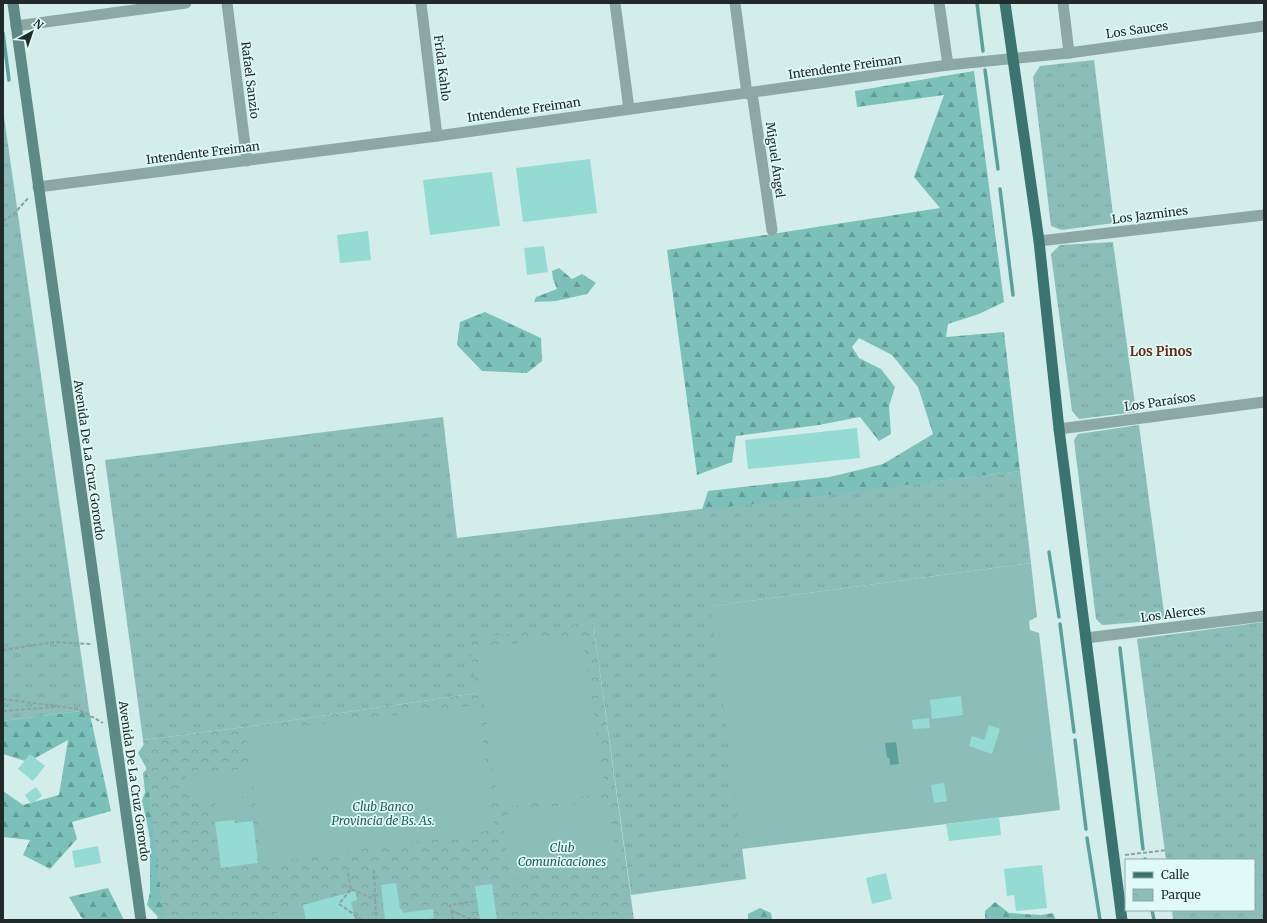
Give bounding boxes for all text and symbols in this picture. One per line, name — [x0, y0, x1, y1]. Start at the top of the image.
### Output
north arrow — [12, 12, 52, 52]
text: N — [31, 16, 46, 33]
street label: Los Sauces — [1105, 18, 1169, 41]
street label: Frida Kahlo — [431, 34, 454, 102]
street label: Rafael Sanzio — [238, 40, 263, 119]
street label: Intendente Freiman — [787, 51, 903, 82]
street label: Intendente Freiman — [466, 94, 582, 125]
street label: Miguel Ángel — [763, 121, 788, 199]
street label: Intendente Freiman — [145, 138, 261, 167]
street label: Los Jazmines — [1111, 202, 1189, 227]
district label: Los Pinos — [1130, 343, 1192, 360]
street label: Avenida De La Cruz Gorordo — [71, 378, 108, 541]
street label: Los Paraísos — [1123, 389, 1197, 414]
street label: Los Alerces — [1140, 602, 1206, 625]
street label: Avenida De La Cruz Gorordo — [116, 699, 153, 862]
park label: Club Banco Provincia de Bs. As. — [331, 799, 435, 828]
park label: Club Comunicaciones — [518, 840, 606, 869]
legend — [1125, 859, 1255, 911]
text: Calle — [1161, 867, 1189, 882]
text: Parque — [1161, 887, 1201, 902]

